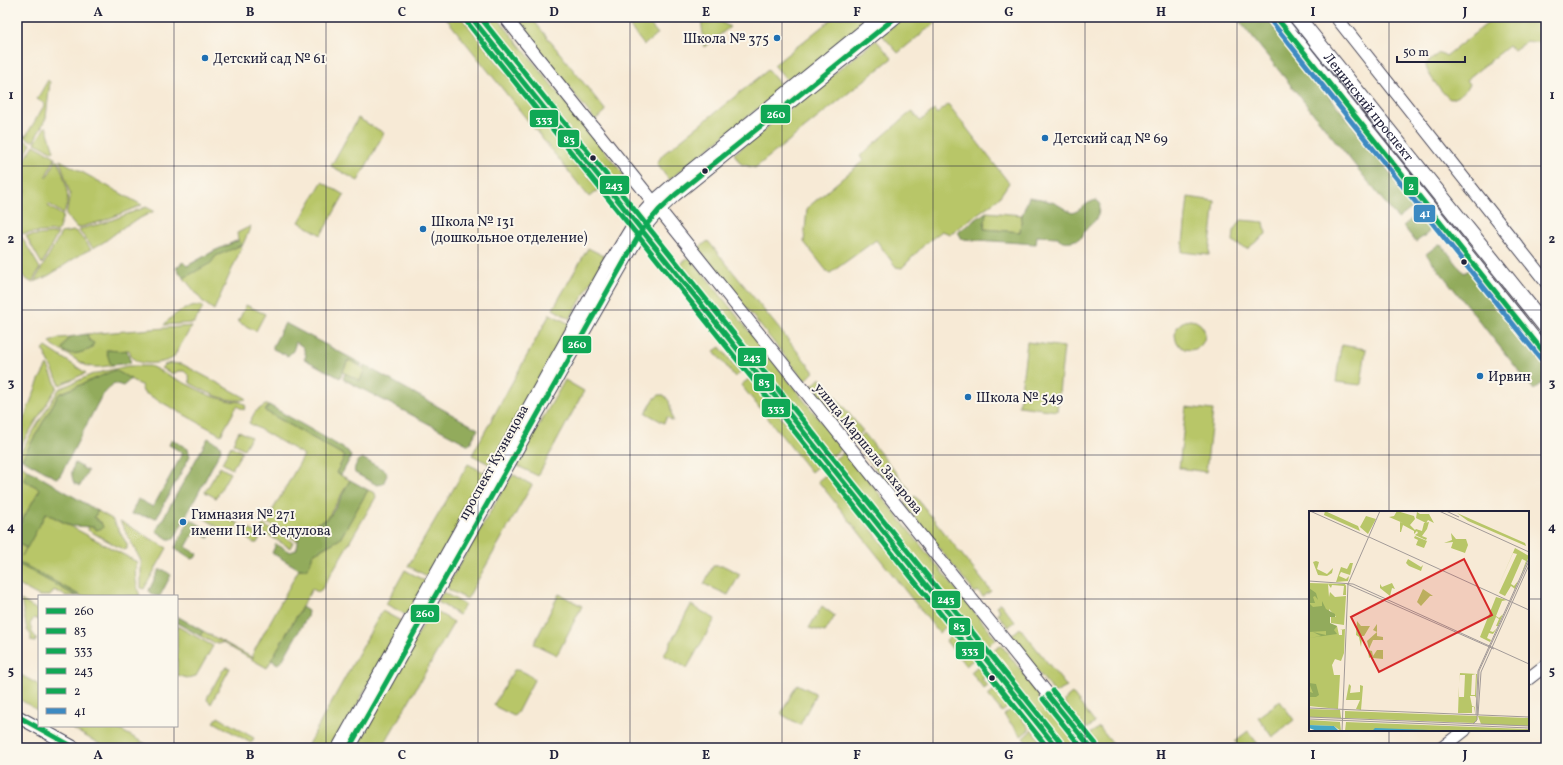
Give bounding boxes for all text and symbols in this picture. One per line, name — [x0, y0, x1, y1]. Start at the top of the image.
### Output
text: A — [93, 4, 103, 22]
text: B — [246, 4, 255, 22]
text: C — [398, 4, 406, 22]
text: D — [549, 4, 559, 22]
text: E — [702, 4, 710, 22]
text: F — [853, 4, 861, 22]
text: G — [1004, 4, 1014, 22]
text: H — [1156, 4, 1166, 22]
text: I — [1311, 4, 1316, 22]
text: J — [1462, 4, 1468, 22]
place label: Школа № 375 — [683, 30, 769, 49]
marker: Школа № 375 — [772, 33, 782, 43]
scale bar — [1397, 38, 1465, 64]
text: 50 m — [1403, 45, 1429, 61]
street label: Ленинский проспект — [1318, 49, 1417, 166]
place label: Детский сад № 61 — [213, 50, 326, 69]
marker: Детский сад № 61 — [200, 53, 210, 63]
text: 1 — [8, 87, 14, 105]
text: 1 — [1549, 87, 1555, 105]
line badge: 260 — [760, 104, 791, 124]
text: 260 — [767, 108, 785, 123]
line badge: 333 — [529, 109, 559, 128]
text: 333 — [536, 113, 553, 128]
line badge: 83 — [557, 129, 580, 148]
place label: Детский сад № 69 — [1053, 130, 1168, 149]
text: 83 — [563, 133, 575, 148]
marker: Детский сад № 69 — [1040, 133, 1050, 143]
unlabelled marker — [588, 153, 598, 163]
unlabelled marker — [700, 166, 710, 176]
line badge: 243 — [599, 175, 630, 195]
line badge: 2 — [1403, 176, 1419, 196]
text: 243 — [605, 179, 623, 194]
text: 2 — [1408, 180, 1414, 195]
line badge: 41 — [1413, 204, 1436, 223]
text: 41 — [1419, 207, 1431, 222]
place label: Школа № 131 (дошкольное отделение) — [431, 213, 588, 248]
marker: Школа № 131 (дошкольное отделение) — [418, 224, 428, 234]
text: 2 — [8, 231, 15, 249]
text: 2 — [1549, 231, 1556, 249]
unlabelled marker — [1459, 257, 1469, 267]
line badge: 260 — [562, 335, 592, 354]
text: 260 — [568, 338, 586, 353]
line badge: 243 — [737, 347, 767, 367]
text: 243 — [743, 351, 761, 366]
place label: Ирвин — [1488, 368, 1531, 387]
marker: Ирвин — [1475, 371, 1485, 381]
line badge: 83 — [753, 373, 775, 392]
text: 3 — [8, 375, 15, 393]
text: 3 — [1549, 375, 1556, 393]
text: 83 — [758, 376, 770, 391]
street label: улица Маршала Захарова — [809, 379, 927, 519]
place label: Школа № 549 — [976, 389, 1063, 408]
marker: Школа № 549 — [963, 392, 973, 402]
line badge: 333 — [761, 398, 791, 418]
street label: проспект Кузнецова — [455, 401, 534, 524]
text: 333 — [768, 402, 785, 417]
place label: Гимназия № 271 имени П. И. Федулова — [191, 506, 331, 541]
inset map — [1309, 511, 1529, 731]
marker: Гимназия № 271 имени П. И. Федулова — [178, 517, 188, 527]
text: 4 — [7, 519, 15, 537]
text: 4 — [1548, 519, 1556, 537]
line badge: 243 — [931, 590, 961, 609]
text: 243 — [937, 593, 955, 608]
legend — [38, 595, 178, 727]
text: 260 — [74, 604, 94, 620]
line badge: 260 — [410, 604, 440, 623]
text: 260 — [416, 607, 434, 622]
line badge: 83 — [948, 617, 971, 636]
text: 83 — [953, 620, 965, 635]
text: 83 — [74, 624, 86, 640]
line badge: 333 — [955, 641, 985, 660]
text: 333 — [74, 644, 92, 660]
text: 333 — [962, 644, 979, 659]
text: 5 — [8, 663, 14, 681]
text: 5 — [1549, 663, 1555, 681]
text: 243 — [74, 664, 93, 680]
unlabelled marker — [987, 673, 997, 683]
text: 2 — [74, 684, 80, 700]
text: 41 — [74, 704, 86, 720]
text: A — [93, 747, 103, 765]
text: B — [246, 747, 255, 765]
text: C — [398, 747, 406, 765]
text: D — [549, 747, 559, 765]
text: E — [702, 747, 710, 765]
text: F — [853, 747, 861, 765]
text: G — [1004, 747, 1014, 765]
text: H — [1156, 747, 1166, 765]
text: I — [1311, 747, 1316, 765]
text: J — [1462, 747, 1468, 765]

